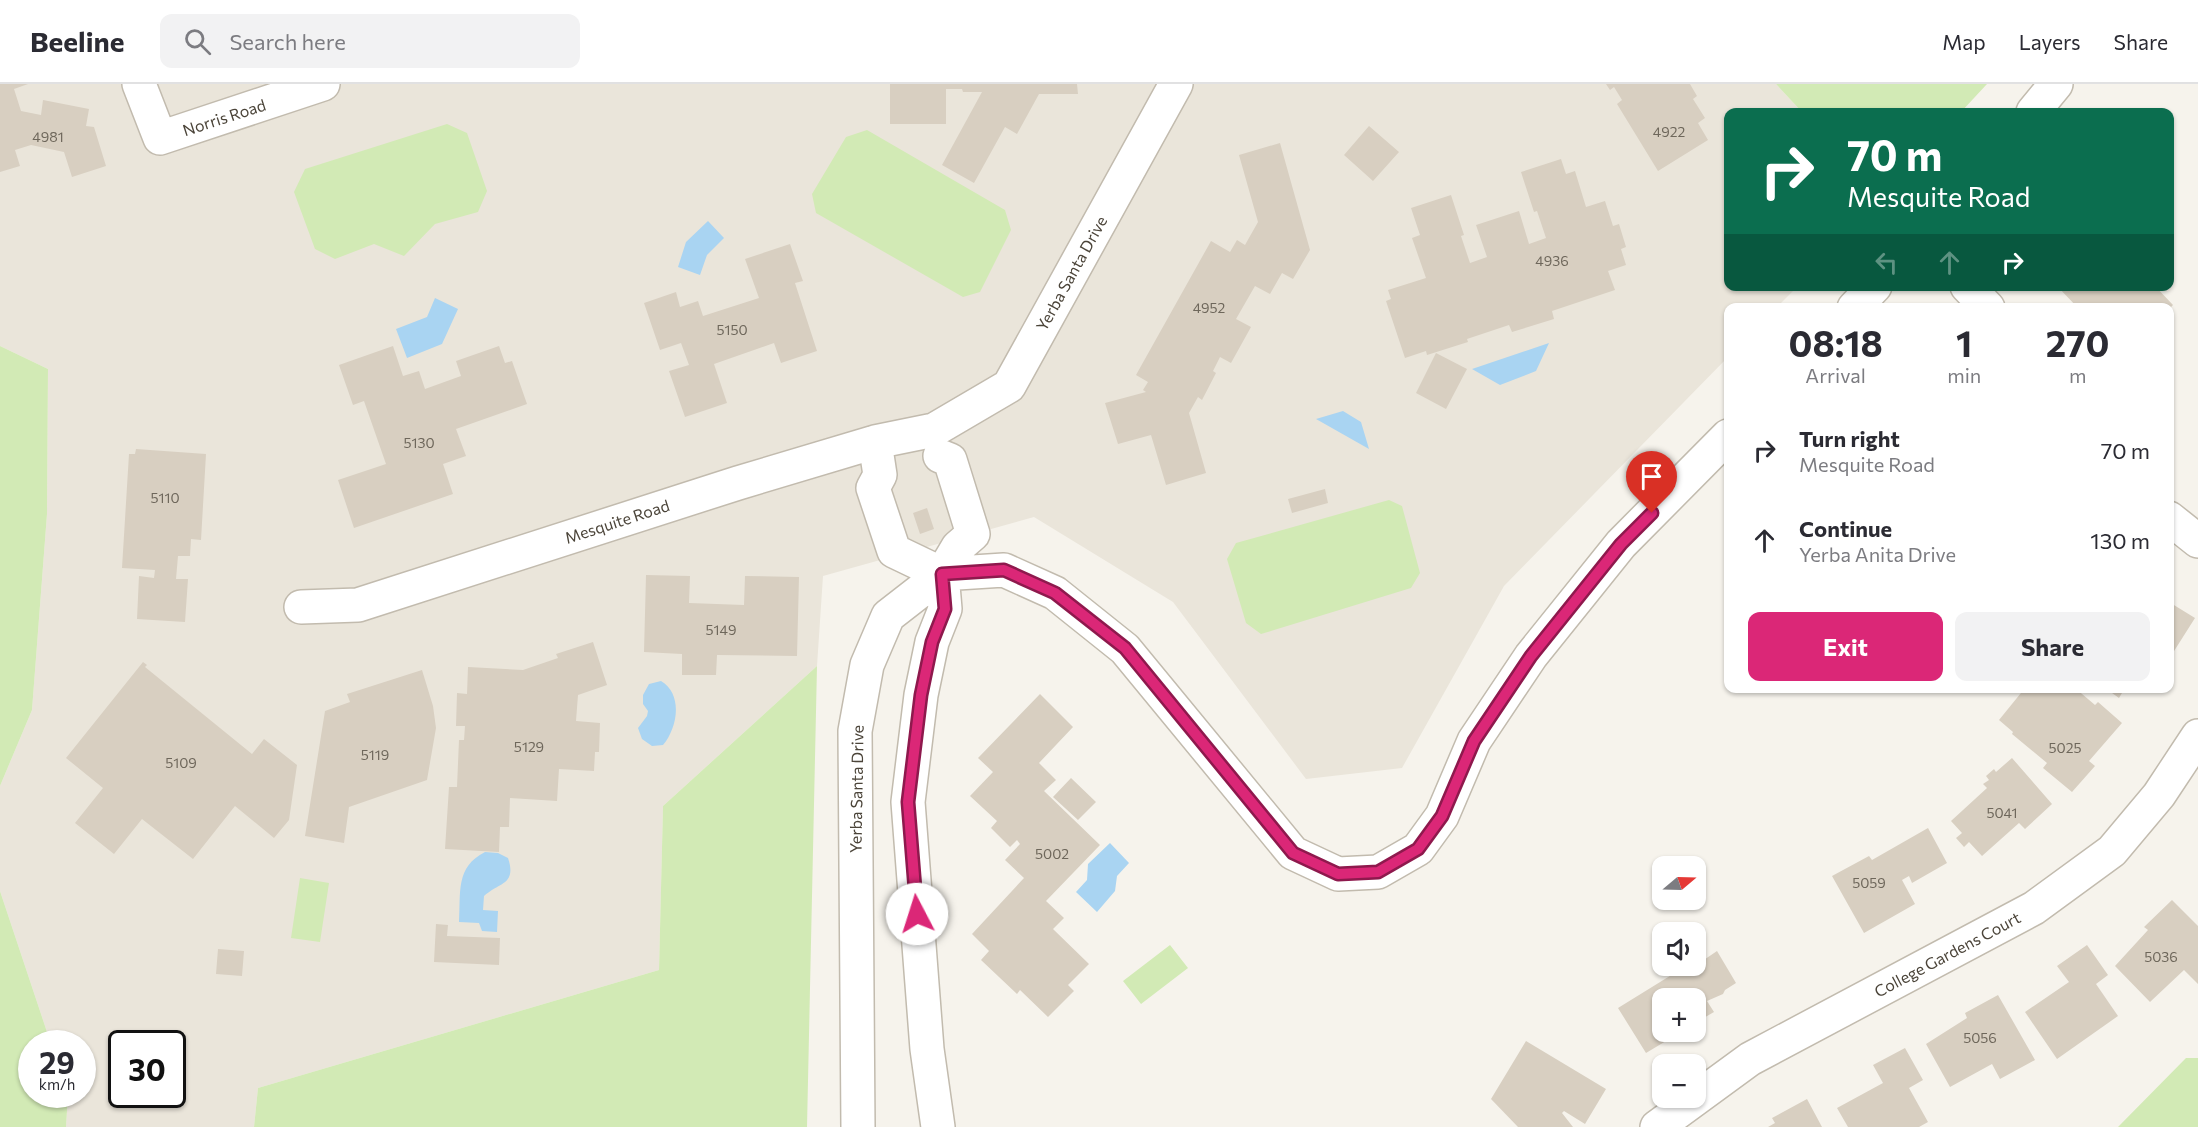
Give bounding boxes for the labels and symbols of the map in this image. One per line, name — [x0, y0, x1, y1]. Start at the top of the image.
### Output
street label: Norris Road — [180, 95, 268, 139]
house number: 4922 — [1653, 123, 1685, 140]
house number: 4981 — [32, 128, 64, 145]
street label: Yerba Santa Drive — [1032, 212, 1110, 334]
house number: 4936 — [1535, 252, 1569, 269]
house number: 4952 — [1193, 299, 1226, 316]
house number: 5150 — [716, 321, 748, 338]
house number: 5130 — [403, 434, 435, 451]
pin — [1626, 451, 1677, 513]
house number: 5110 — [150, 489, 180, 506]
street label: Mesquite Road — [562, 495, 672, 547]
house number: 5149 — [706, 621, 736, 638]
street label: Yerba Santa Drive — [845, 725, 867, 853]
house number: 5129 — [514, 738, 544, 755]
house number: 5025 — [2049, 739, 2081, 756]
house number: 5119 — [361, 746, 389, 763]
house number: 5109 — [165, 754, 197, 771]
house number: 5041 — [1986, 804, 2018, 821]
house number: 5002 — [1035, 845, 1069, 862]
north arrow — [1652, 856, 1706, 910]
house number: 5059 — [1852, 874, 1886, 891]
position arrow — [885, 882, 949, 946]
street label: College Gardens Court — [1871, 907, 2024, 1001]
house number: 5036 — [2144, 948, 2178, 965]
house number: 5056 — [1963, 1029, 1997, 1046]
speed limit sign: 30 — [108, 1030, 186, 1108]

